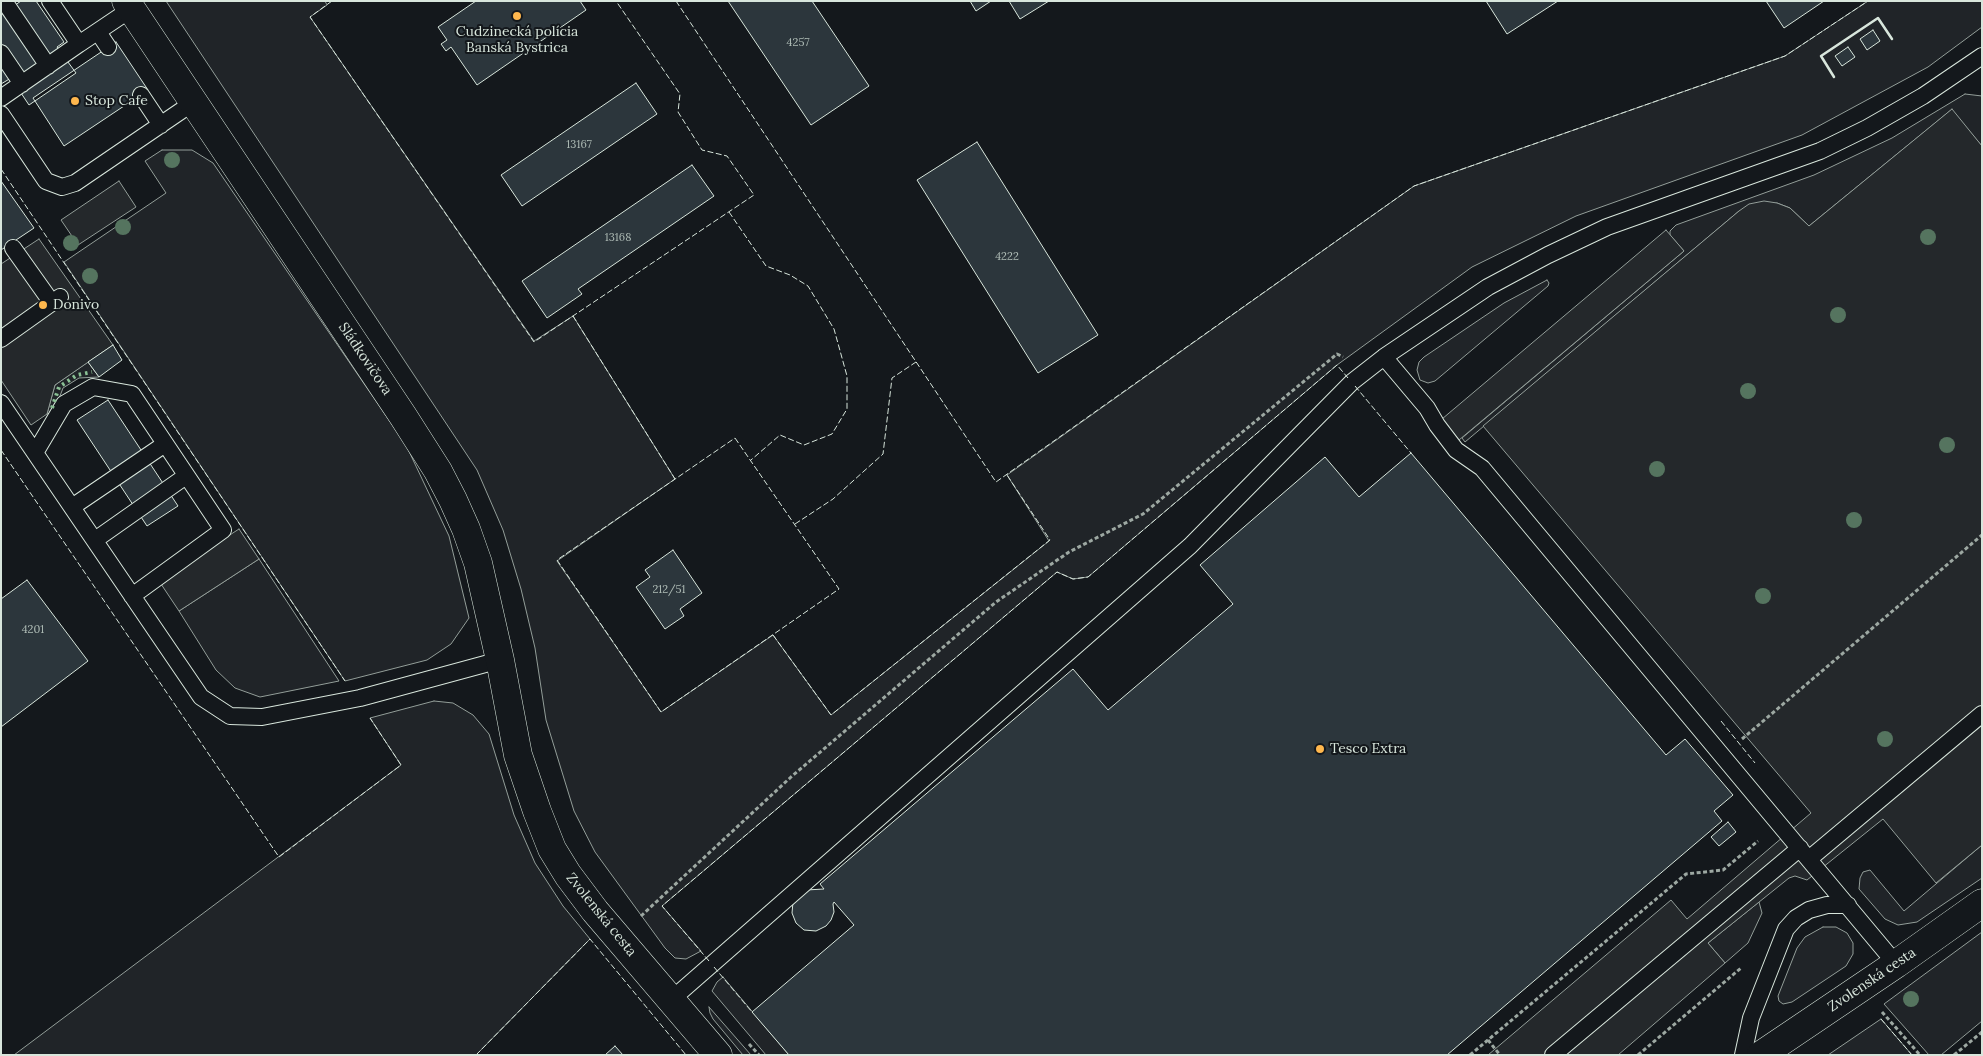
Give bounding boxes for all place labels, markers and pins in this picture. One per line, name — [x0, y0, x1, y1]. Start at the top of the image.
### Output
marker: Cudzinecká polícia Banská Bystrica — [511, 10, 523, 22]
place label: Cudzinecká polícia Banská Bystrica — [456, 24, 578, 56]
place label: Stop Cafe — [85, 93, 148, 109]
marker: Stop Cafe — [69, 95, 81, 107]
place label: Donivo — [53, 297, 99, 313]
marker: Donivo — [37, 299, 49, 311]
place label: Tesco Extra — [1330, 741, 1406, 757]
marker: Tesco Extra — [1314, 743, 1326, 755]

